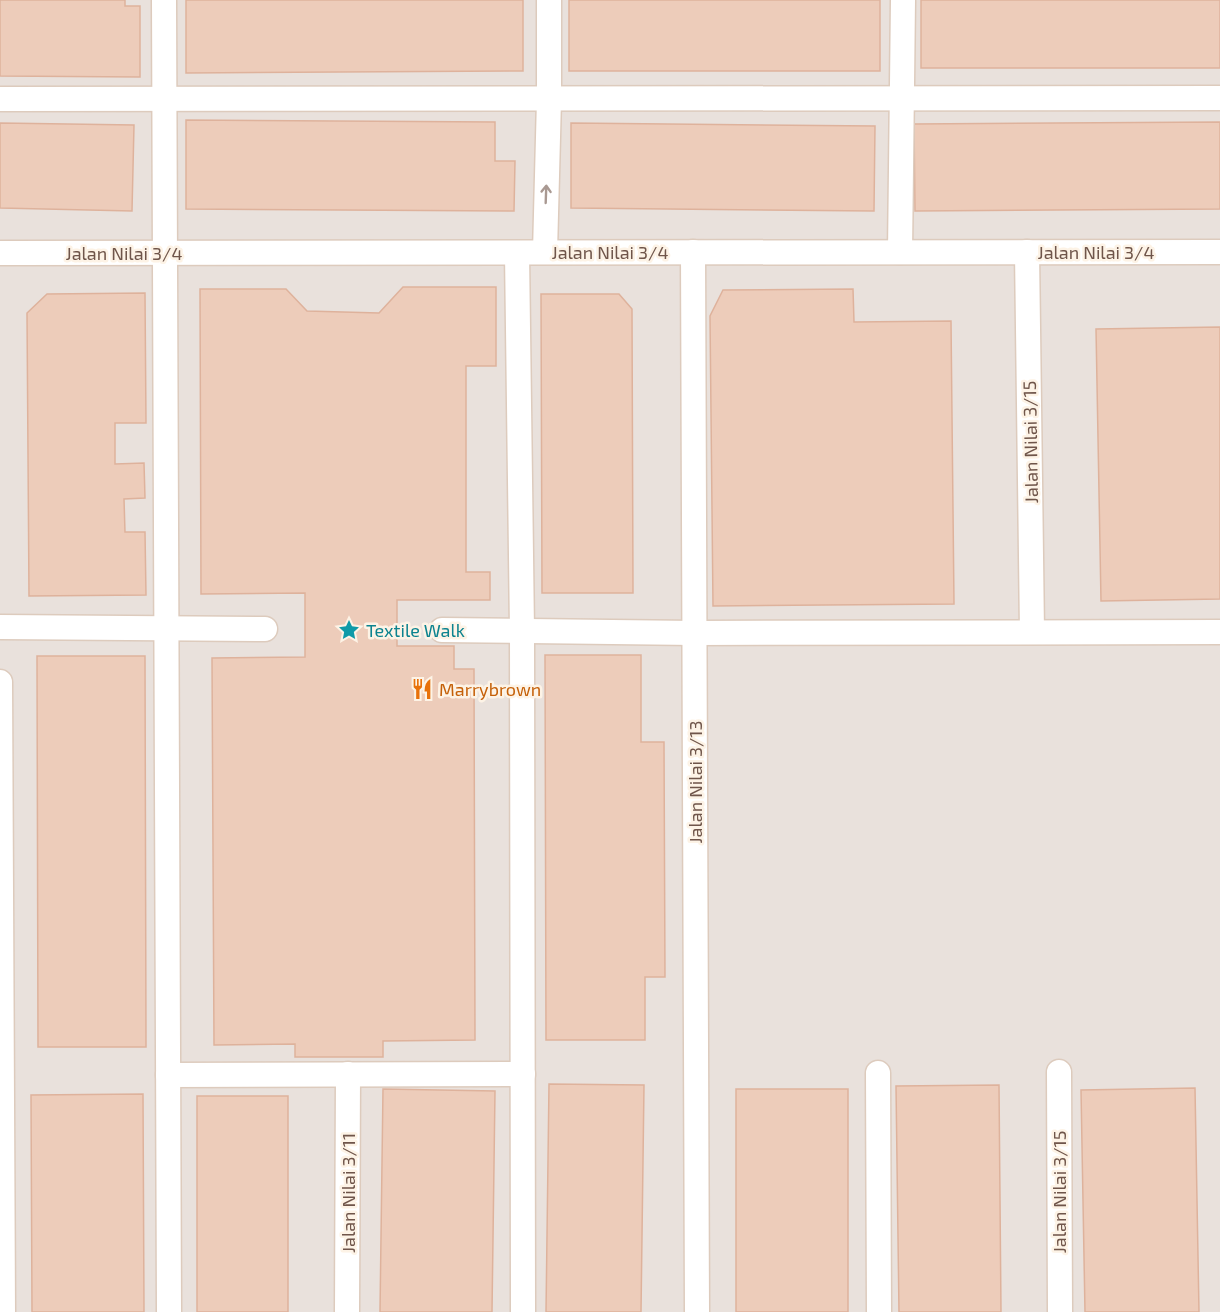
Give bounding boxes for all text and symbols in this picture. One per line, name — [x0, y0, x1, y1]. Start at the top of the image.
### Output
one-way arrow — [541, 184, 552, 204]
street label: Jalan Nilai 3/4 — [552, 241, 668, 263]
street label: Jalan Nilai 3/4 — [1038, 241, 1154, 263]
street label: Jalan Nilai 3/4 — [66, 242, 182, 264]
street label: Jalan Nilai 3/15 — [1018, 380, 1042, 504]
place icon: Textile Walk — [337, 618, 361, 642]
place label: Textile Walk — [366, 619, 465, 641]
restaurant icon: Marrybrown — [410, 677, 434, 701]
place label: Marrybrown — [439, 678, 541, 700]
street label: Jalan Nilai 3/13 — [684, 720, 706, 844]
street label: Jalan Nilai 3/15 — [1048, 1131, 1070, 1253]
street label: Jalan Nilai 3/11 — [337, 1133, 359, 1253]

